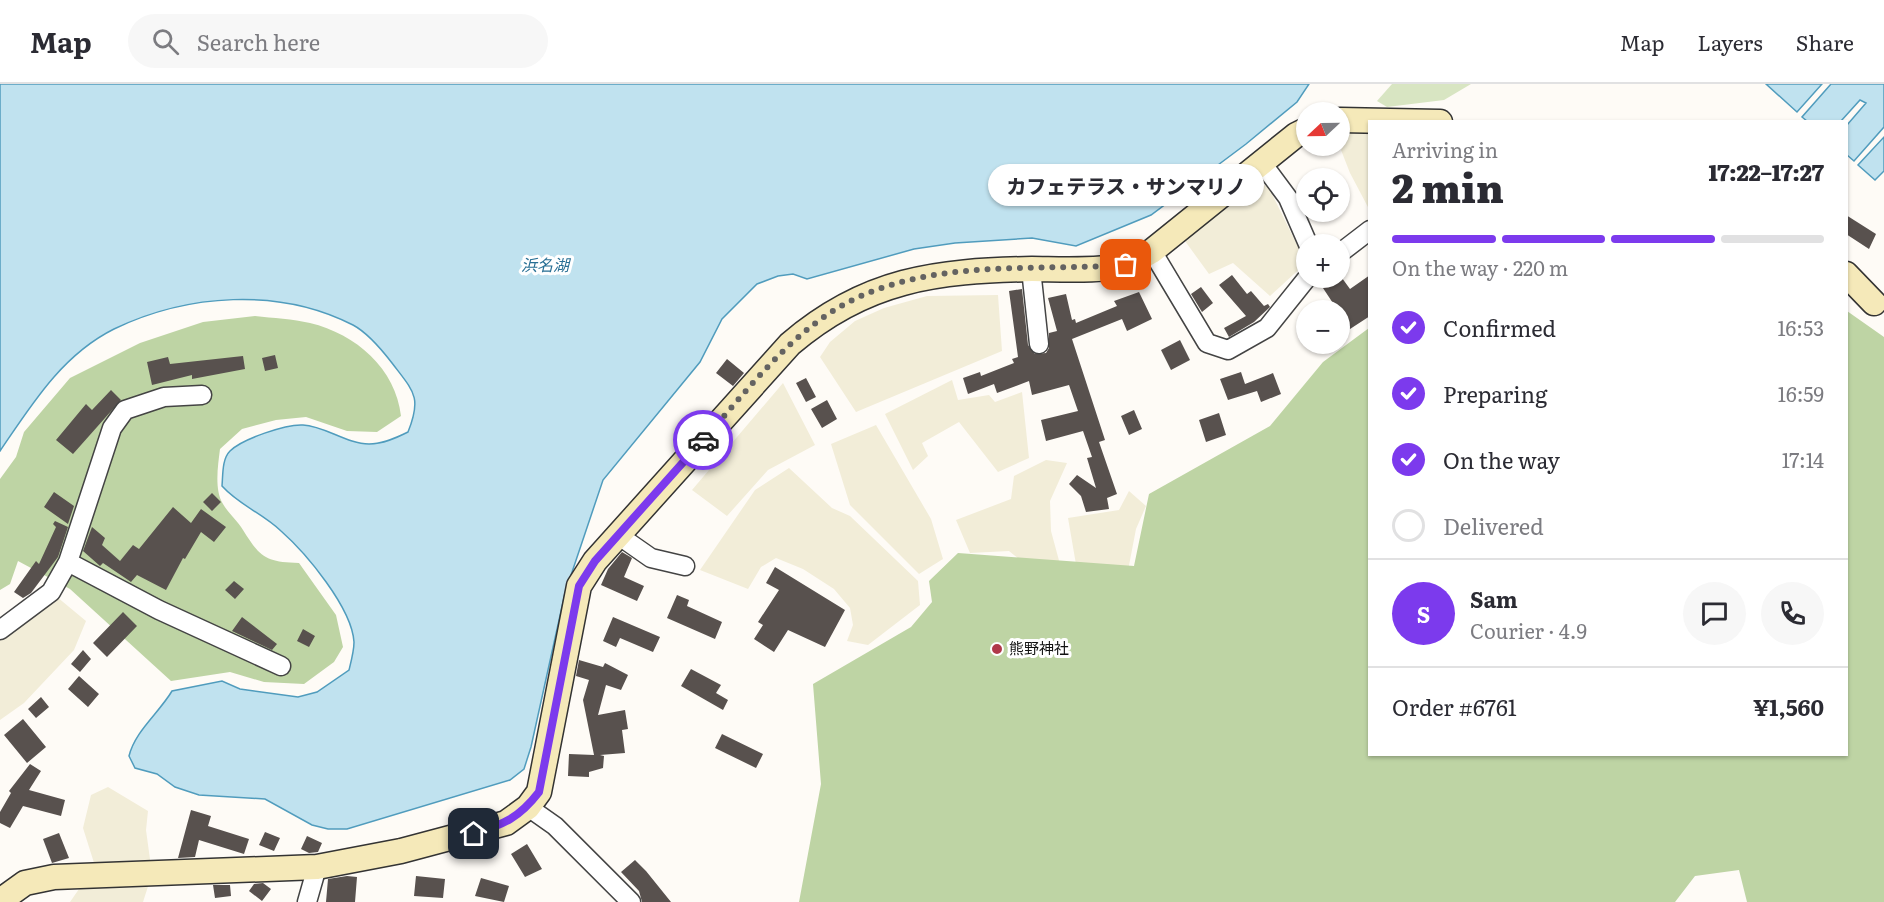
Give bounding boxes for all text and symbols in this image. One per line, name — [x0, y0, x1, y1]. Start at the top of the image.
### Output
search box — [128, 14, 548, 68]
text: Map — [30, 20, 92, 62]
icon: search — [149, 25, 182, 58]
text: Search here — [197, 25, 320, 58]
text: Map — [1620, 26, 1665, 57]
text: Layers — [1698, 26, 1763, 57]
text: Share — [1796, 26, 1854, 57]
north arrow — [1296, 102, 1350, 156]
map controls — [1296, 102, 1350, 354]
text: Arriving in — [1392, 134, 1498, 164]
text: 17:22–17:27 — [1709, 155, 1824, 188]
text: 2 min — [1392, 157, 1504, 215]
callout: カフェテラス・サンマリノ — [988, 163, 1264, 205]
button: locate — [1296, 168, 1350, 222]
text: カフェテラス・サンマリノ — [1006, 170, 1246, 200]
button: + — [1296, 234, 1350, 288]
pin — [1100, 239, 1151, 290]
icon: bag — [1109, 248, 1142, 281]
water label: 浜名湖 — [521, 252, 572, 276]
text: On the way · 220 m — [1392, 252, 1568, 282]
button: − — [1296, 300, 1350, 354]
icon: check — [1392, 311, 1425, 344]
text: Confirmed — [1443, 311, 1556, 344]
text: 16:53 — [1777, 312, 1824, 342]
icon: check — [1392, 377, 1425, 410]
text: Preparing — [1443, 377, 1547, 410]
text: 16:59 — [1778, 378, 1824, 408]
courier — [673, 410, 733, 470]
icon: car — [687, 424, 720, 457]
icon: check — [1392, 443, 1425, 476]
text: On the way — [1443, 443, 1560, 476]
text: 17:14 — [1782, 444, 1824, 474]
text: Delivered — [1443, 509, 1544, 542]
text: Sam — [1470, 582, 1518, 615]
button: chat — [1683, 582, 1746, 645]
button: phone — [1761, 582, 1824, 645]
text: S — [1417, 597, 1430, 630]
text: Courier · 4.9 — [1470, 615, 1587, 645]
place label: 熊野神社 — [1009, 636, 1069, 659]
marker: 熊野神社 — [990, 642, 1004, 656]
text: Order #6761 — [1392, 690, 1517, 723]
text: ¥1,560 — [1753, 690, 1824, 723]
pin — [448, 808, 499, 859]
icon: home — [457, 817, 490, 850]

